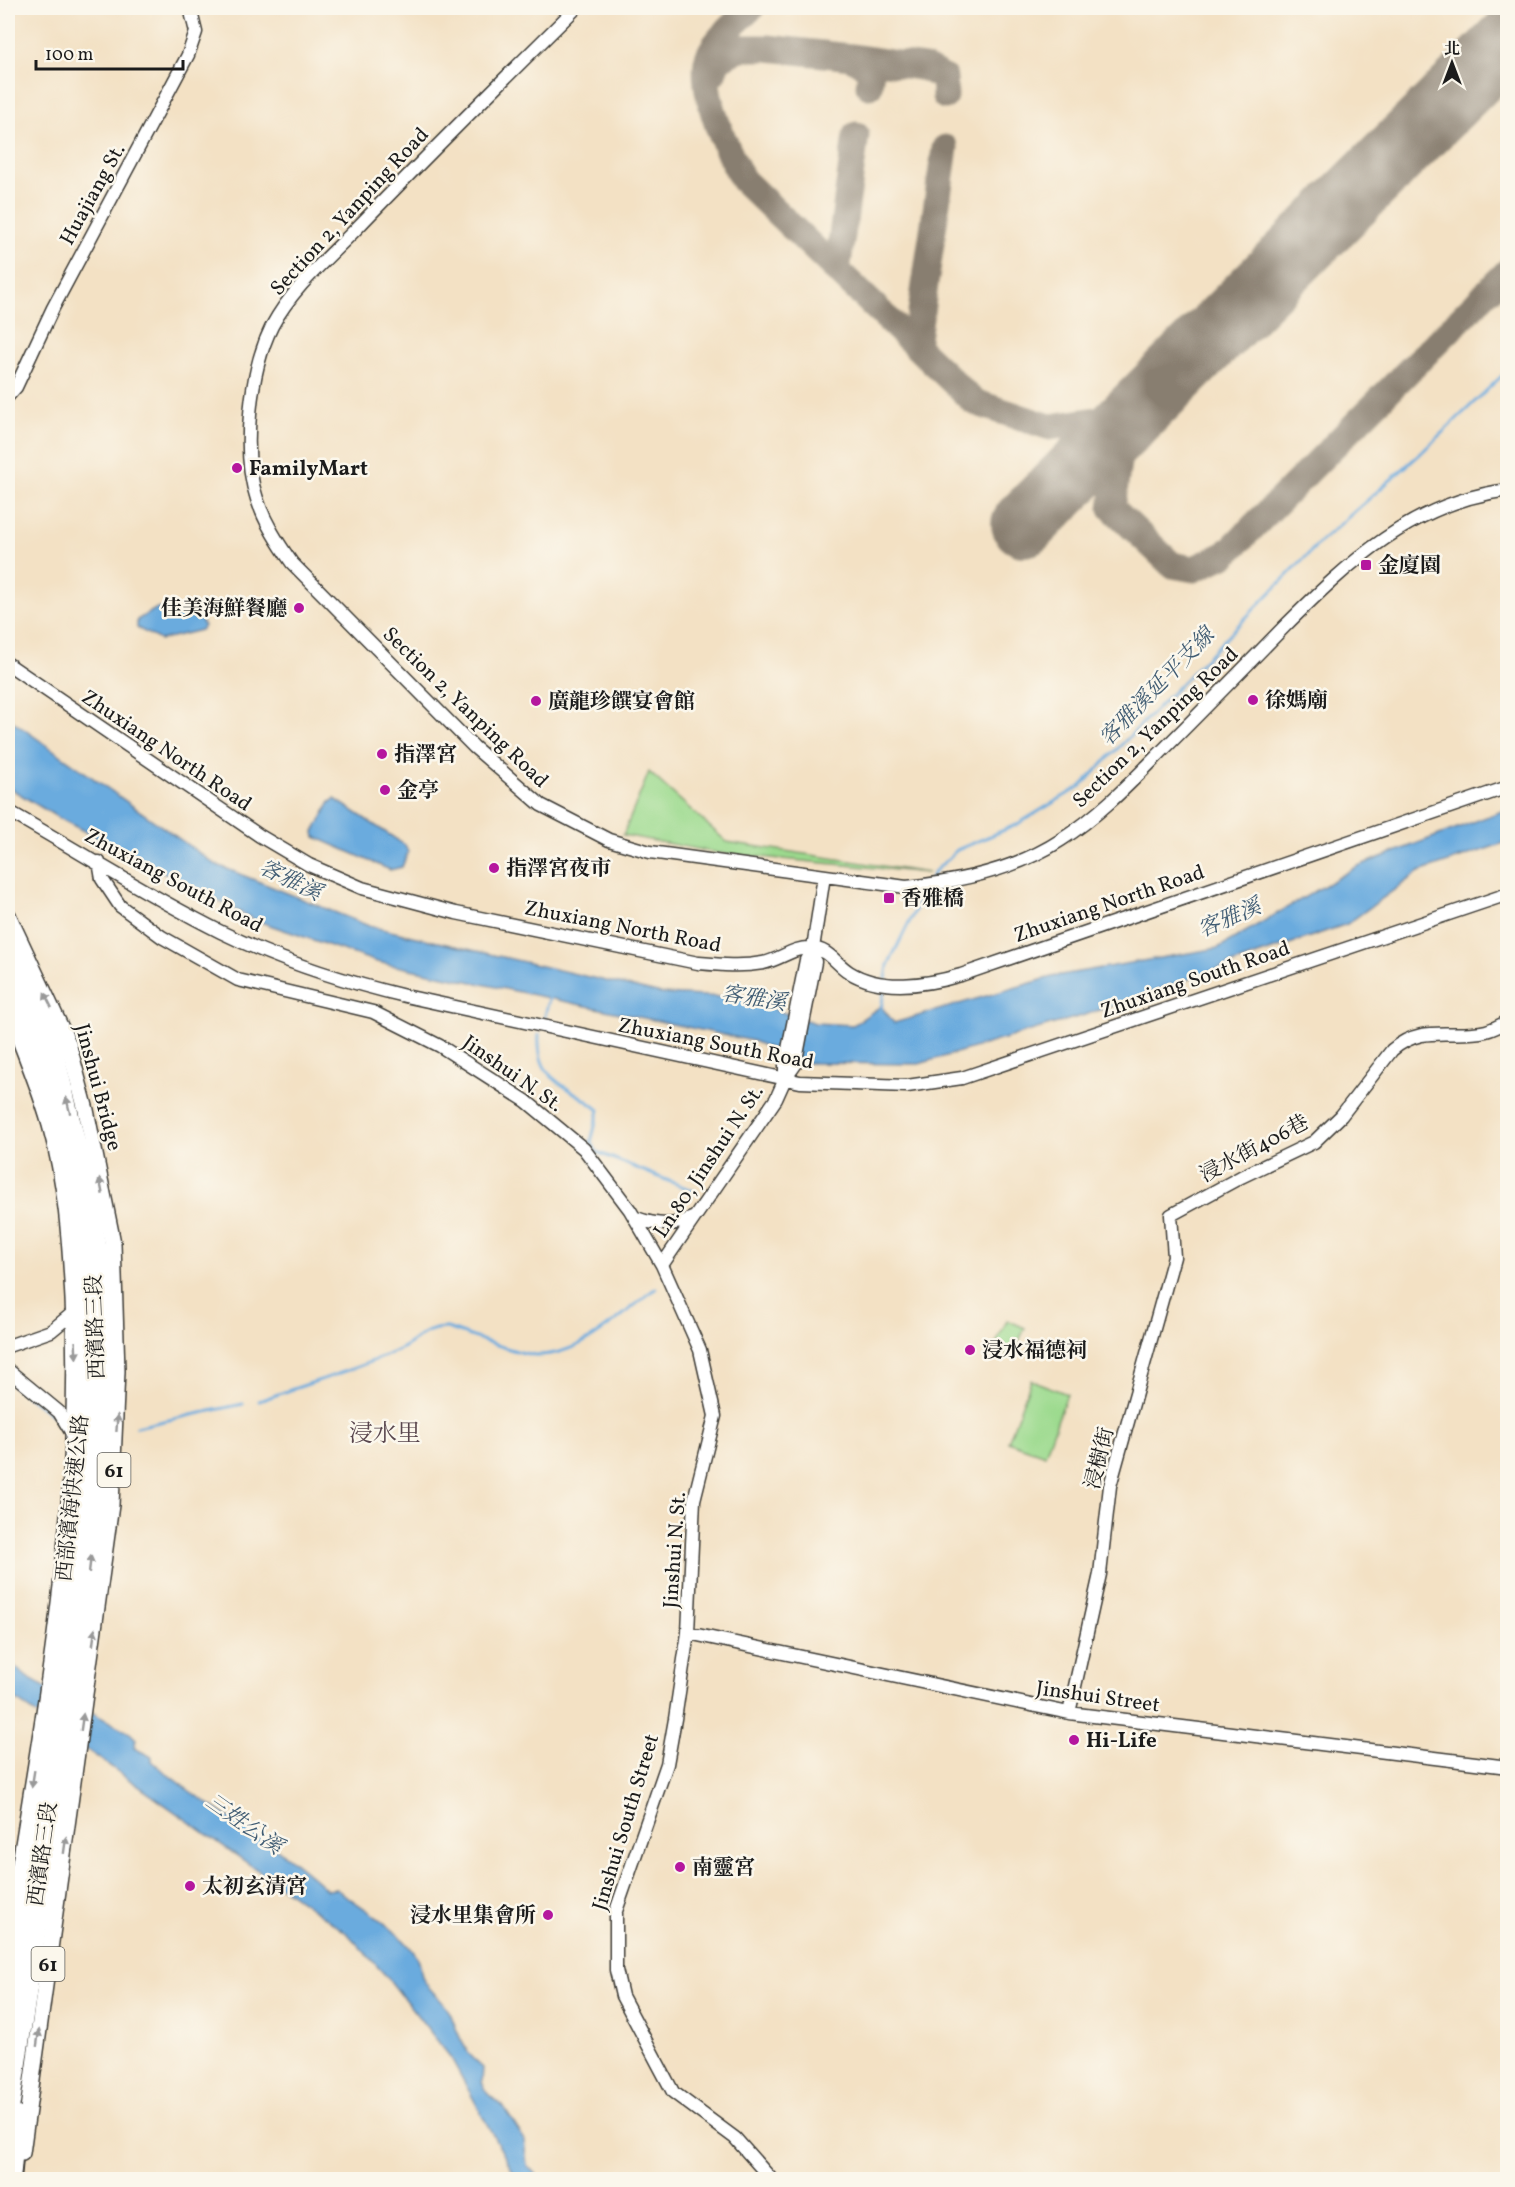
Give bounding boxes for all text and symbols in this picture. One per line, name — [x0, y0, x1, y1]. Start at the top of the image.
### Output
scale bar — [36, 33, 183, 71]
north arrow — [1422, 33, 1482, 93]
text: 北 — [1444, 39, 1460, 61]
text: 100 m — [45, 43, 94, 68]
street label: Section 2, Yanping Road — [264, 121, 436, 303]
street label: Huajiang St. — [53, 139, 133, 251]
place label: FamilyMart — [249, 455, 368, 484]
marker: FamilyMart — [230, 461, 244, 475]
place label: 金廈園 — [1378, 552, 1441, 581]
marker: 金廈園 — [1359, 558, 1373, 572]
place label: 佳美海鮮餐廳 — [161, 595, 287, 624]
marker: 佳美海鮮餐廳 — [292, 601, 306, 615]
water label: 客雅溪延平支線 — [1093, 620, 1224, 754]
street label: Section 2, Yanping Road — [375, 621, 554, 795]
street label: Section 2, Yanping Road — [1067, 641, 1246, 815]
street label: Zhuxiang North Road — [75, 683, 257, 819]
place label: 徐媽廟 — [1265, 687, 1328, 716]
place label: 廣龍珍饌宴會館 — [548, 688, 695, 717]
marker: 徐媽廟 — [1246, 693, 1260, 707]
marker: 廣龍珍饌宴會館 — [529, 694, 543, 708]
place label: 指澤宮 — [394, 741, 457, 770]
marker: 指澤宮 — [375, 747, 389, 761]
place label: 金亭 — [397, 777, 439, 806]
marker: 金亭 — [378, 783, 392, 797]
street label: Zhuxiang South Road — [79, 822, 268, 941]
water label: 客雅溪 — [253, 853, 328, 911]
place label: 指澤宮夜市 — [506, 855, 611, 884]
street label: Zhuxiang North Road — [1010, 858, 1209, 951]
marker: 指澤宮夜市 — [487, 861, 501, 875]
place label: 香雅橋 — [901, 885, 964, 914]
marker: 香雅橋 — [882, 891, 896, 905]
water label: 客雅溪 — [1194, 891, 1268, 946]
street label: Zhuxiang North Road — [522, 894, 724, 961]
street label: Zhuxiang South Road — [1097, 934, 1294, 1027]
water label: 客雅溪 — [719, 979, 791, 1020]
one-way arrow — [43, 991, 52, 1008]
street label: Zhuxiang South Road — [615, 1011, 816, 1078]
street label: Jinshui Bridge — [67, 1021, 128, 1154]
street label: Jinshui N. St. — [456, 1029, 568, 1120]
street label: Ln.80, Jinshui N. St. — [647, 1080, 771, 1244]
one-way arrow — [63, 1096, 73, 1115]
street label: 浸水街406巷 — [1195, 1108, 1314, 1190]
one-way arrow — [96, 1176, 105, 1195]
street label: 西濱路三段 — [80, 1274, 113, 1380]
place label: 浸水福德祠 — [982, 1337, 1087, 1366]
one-way arrow — [71, 1340, 80, 1359]
marker: 浸水福德祠 — [963, 1343, 977, 1357]
street label: 西部濱海快速公路 — [50, 1413, 97, 1583]
one-way arrow — [112, 1413, 122, 1432]
district label: 浸水里 — [349, 1418, 421, 1452]
street label: 浸樹街 — [1079, 1424, 1122, 1492]
road number: 61 — [98, 1453, 130, 1487]
street label: Jinshui N. St. — [657, 1491, 694, 1609]
one-way arrow — [85, 1554, 94, 1573]
one-way arrow — [89, 1628, 98, 1647]
street label: Jinshui Street — [1034, 1674, 1162, 1721]
one-way arrow — [78, 1712, 87, 1731]
place label: Hi-Life — [1086, 1727, 1157, 1756]
street label: Jinshui South Street — [586, 1731, 667, 1914]
marker: Hi-Life — [1067, 1733, 1081, 1747]
one-way arrow — [28, 1770, 37, 1789]
water label: 三姓公溪 — [199, 1787, 290, 1864]
street label: 西濱路三段 — [22, 1800, 65, 1908]
one-way arrow — [60, 1836, 69, 1855]
place label: 南靈宮 — [692, 1854, 755, 1883]
marker: 南靈宮 — [673, 1860, 687, 1874]
place label: 太初玄清宮 — [202, 1873, 307, 1902]
marker: 太初玄清宮 — [183, 1879, 197, 1893]
place label: 浸水里集會所 — [410, 1902, 536, 1931]
marker: 浸水里集會所 — [541, 1908, 555, 1922]
road number: 61 — [32, 1947, 64, 1981]
one-way arrow — [33, 2029, 42, 2048]

